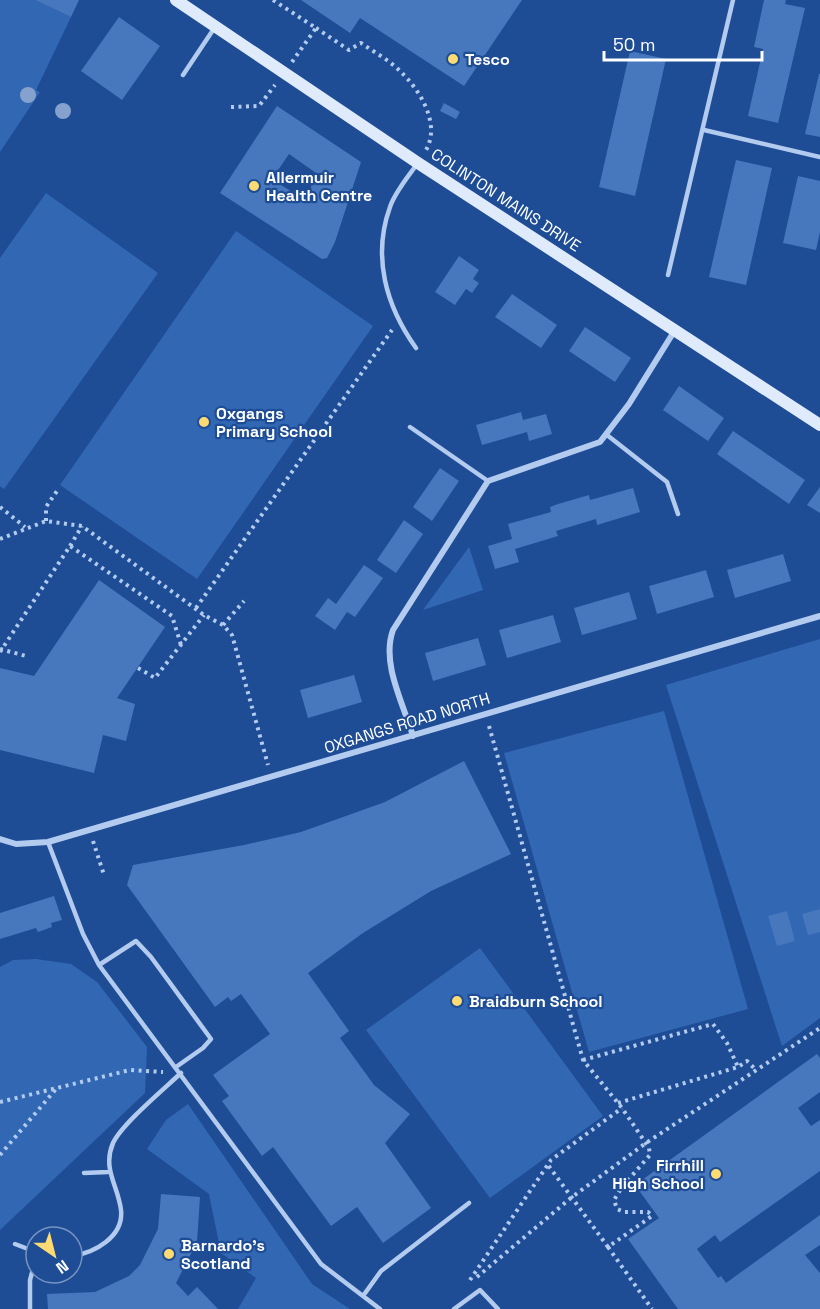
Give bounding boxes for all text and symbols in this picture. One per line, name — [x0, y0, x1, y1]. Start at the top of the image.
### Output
scale bar — [604, 24, 762, 62]
text: 50 m — [613, 33, 655, 56]
place label: Tesco — [465, 49, 510, 70]
marker: Tesco — [446, 52, 460, 66]
street label: COLINTON MAINS DRIVE — [427, 144, 585, 256]
place label: Allermuir Health Centre — [266, 167, 372, 206]
marker: Allermuir Health Centre — [247, 179, 261, 193]
place label: Oxgangs Primary School — [216, 403, 332, 442]
marker: Oxgangs Primary School — [197, 415, 211, 429]
street label: OXGANGS ROAD NORTH — [321, 688, 493, 758]
place label: Braidburn School — [469, 991, 603, 1012]
marker: Braidburn School — [450, 994, 464, 1008]
place label: Firrhill High School — [612, 1155, 704, 1194]
marker: Firrhill High School — [709, 1167, 723, 1181]
north arrow — [24, 1225, 84, 1285]
place label: Barnardo's Scotland — [181, 1235, 265, 1274]
marker: Barnardo's Scotland — [162, 1247, 176, 1261]
text: N — [52, 1255, 73, 1279]

